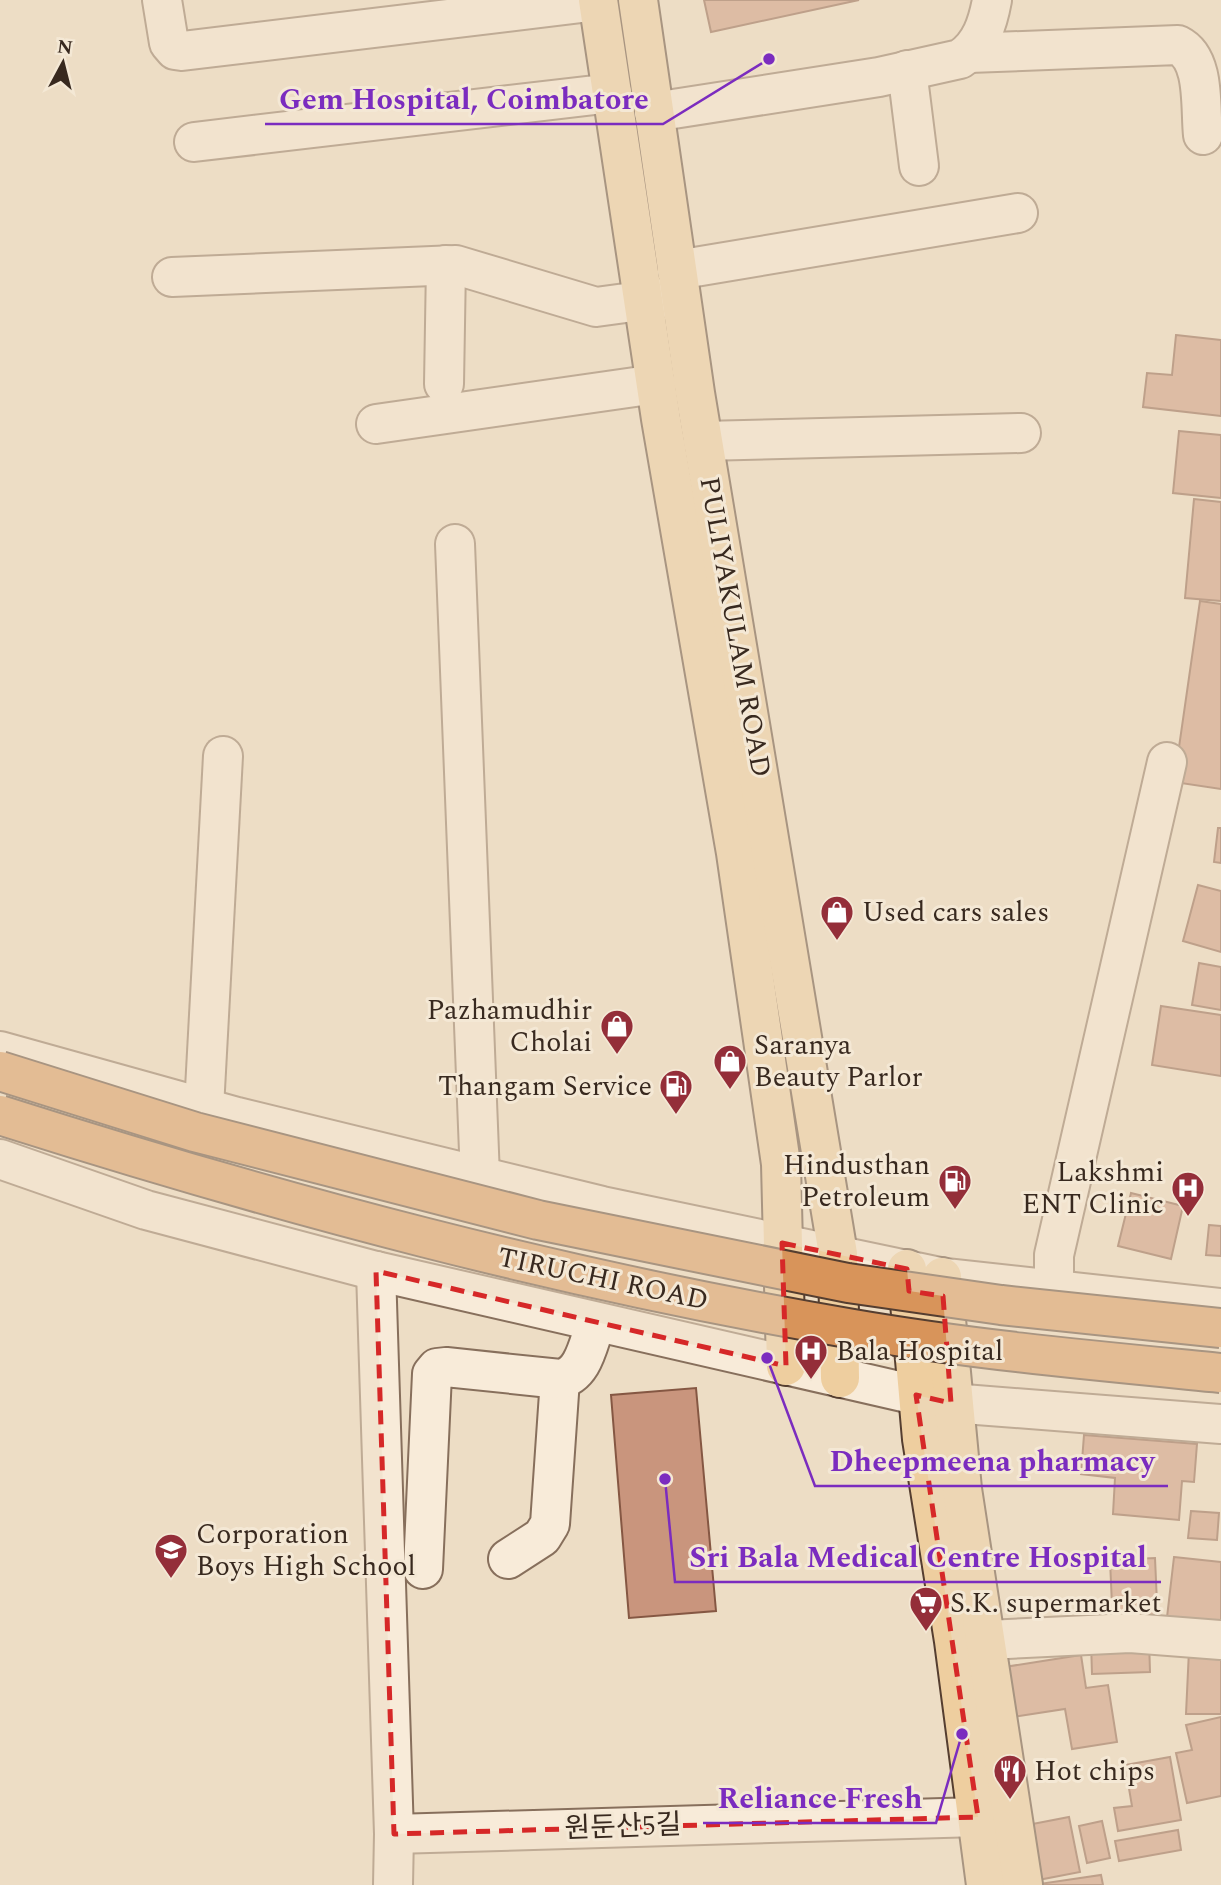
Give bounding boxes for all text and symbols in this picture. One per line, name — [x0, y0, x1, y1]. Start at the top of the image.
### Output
north arrow — [28, 28, 98, 98]
text: N — [55, 32, 74, 63]
callout: Gem Hospital, Coimbatore — [265, 73, 663, 124]
text: Gem Hospital, Coimbatore — [279, 77, 649, 123]
street label: PULIYAKULAM ROAD — [687, 473, 783, 781]
place label: Used cars sales — [862, 891, 1049, 934]
shop icon: Used cars sales — [818, 893, 856, 942]
place label: Pazhamudhir Cholai — [427, 989, 592, 1064]
shop icon: Pazhamudhir Cholai — [598, 1007, 636, 1056]
place label: Saranya Beauty Parlor — [754, 1024, 923, 1099]
shop icon: Saranya Beauty Parlor — [711, 1042, 749, 1091]
place label: Thangam Service — [438, 1065, 652, 1108]
fuel station icon: Thangam Service — [657, 1067, 695, 1116]
place label: Hindusthan Petroleum — [783, 1144, 930, 1219]
place label: Lakshmi ENT Clinic — [1022, 1151, 1164, 1226]
fuel station icon: Hindusthan Petroleum — [936, 1162, 974, 1211]
hospital icon: Lakshmi ENT Clinic — [1169, 1169, 1207, 1218]
street label: TIRUCHI ROAD — [494, 1236, 712, 1322]
place label: Bala Hospital — [836, 1330, 1003, 1373]
hospital icon: Bala Hospital — [792, 1332, 830, 1381]
callout: Dheepmeena pharmacy — [815, 1435, 1168, 1486]
text: Dheepmeena pharmacy — [830, 1439, 1156, 1485]
place label: Corporation Boys High School — [196, 1513, 416, 1588]
school or university icon: Corporation Boys High School — [152, 1531, 190, 1580]
callout: Sri Bala Medical Centre Hospital — [675, 1531, 1161, 1582]
text: Sri Bala Medical Centre Hospital — [689, 1535, 1147, 1581]
place label: S.K. supermarket — [950, 1582, 1162, 1625]
supermarket icon: S.K. supermarket — [907, 1584, 945, 1633]
place label: Hot chips — [1034, 1750, 1155, 1793]
restaurant icon: Hot chips — [991, 1752, 1029, 1801]
callout: Reliance Fresh — [703, 1772, 936, 1823]
text: Reliance Fresh — [718, 1776, 922, 1822]
street label: 원둔산5길 — [564, 1803, 682, 1851]

